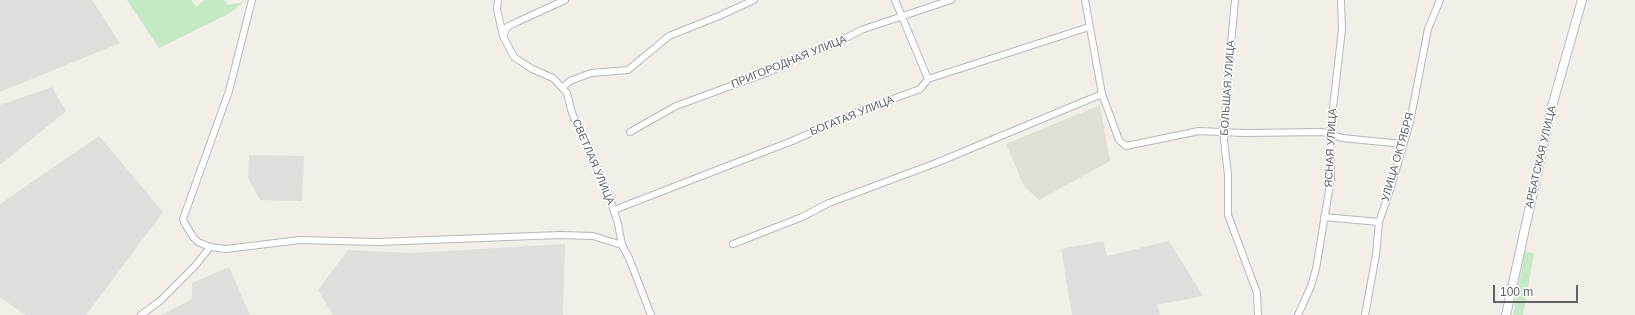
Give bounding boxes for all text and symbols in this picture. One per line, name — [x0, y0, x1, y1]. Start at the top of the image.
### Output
street label: ПРИГОРОДНАЯ УЛИЦА — [729, 33, 849, 91]
street label: БОЛЬШАЯ УЛИЦА — [1218, 40, 1238, 136]
street label: БОГАТАЯ УЛИЦА — [808, 93, 896, 139]
street label: АРБАТСКАЯ УЛИЦА — [1523, 104, 1559, 210]
street label: ЯСНАЯ УЛИЦА — [1322, 108, 1340, 188]
street label: УЛИЦА ОКТЯБРЯ — [1379, 111, 1417, 203]
street label: СВЕТЛАЯ УЛИЦА — [569, 117, 617, 207]
scale bar — [1495, 277, 1580, 303]
text: 100 m — [1500, 285, 1533, 299]

